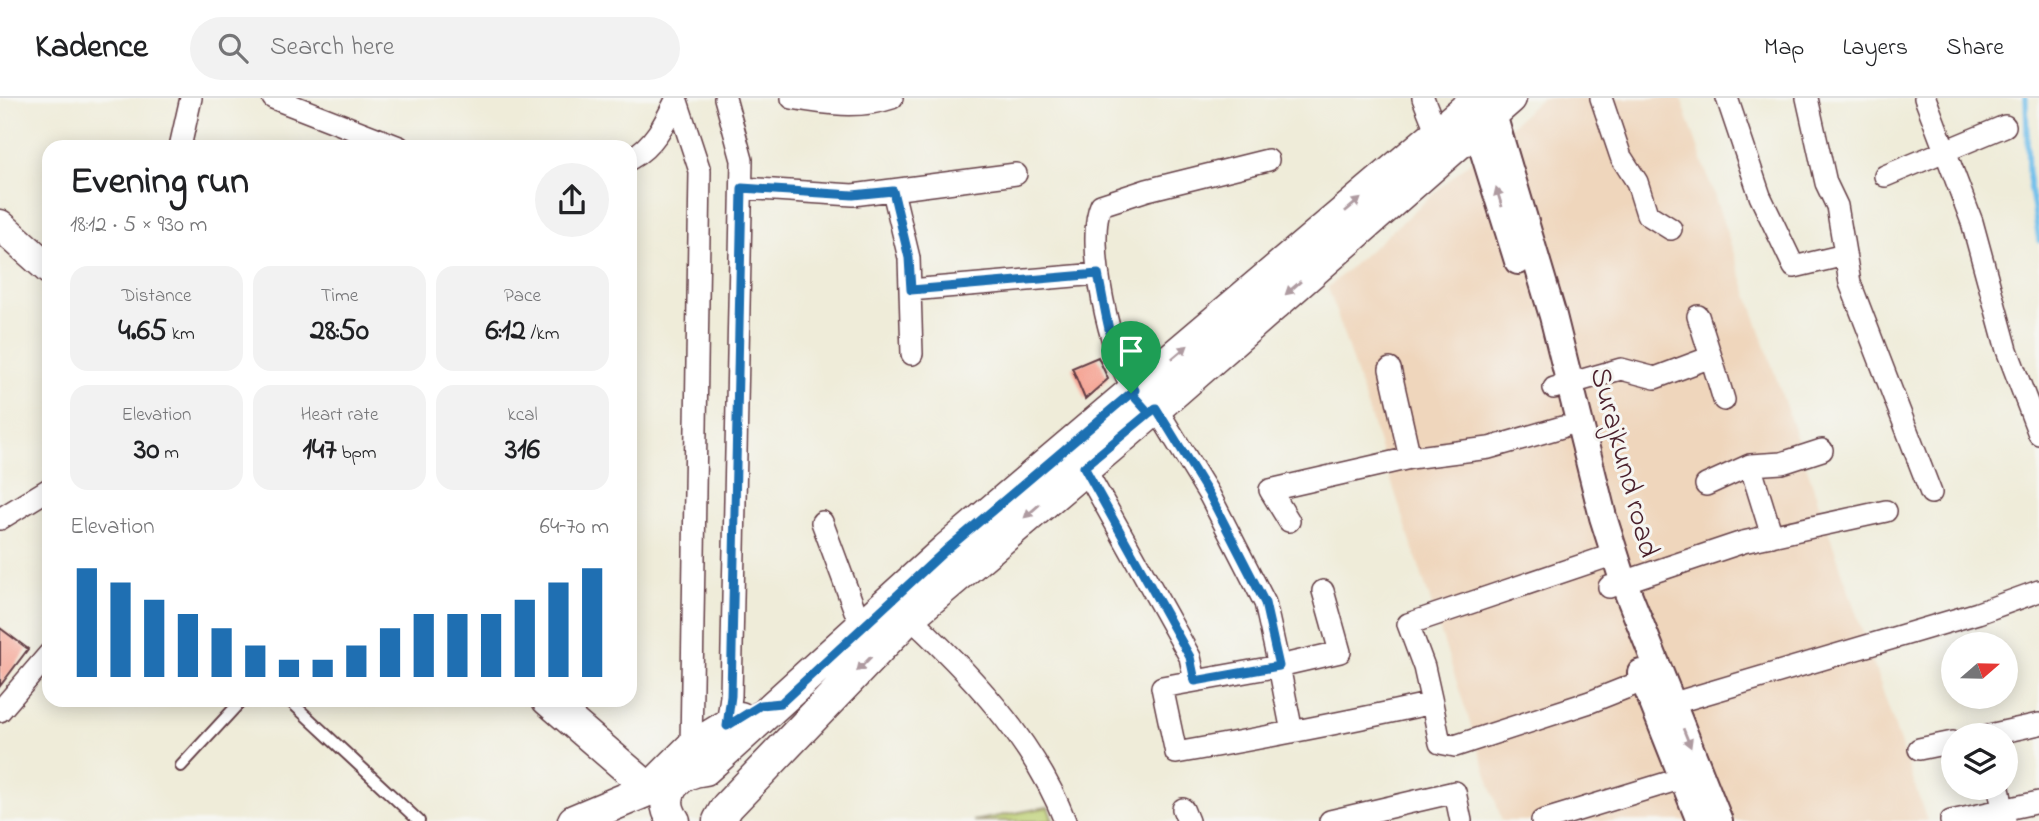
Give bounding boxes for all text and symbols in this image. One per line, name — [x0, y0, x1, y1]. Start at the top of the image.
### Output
search box — [190, 17, 680, 80]
text: Kadence — [35, 24, 148, 72]
icon: search — [214, 29, 252, 67]
text: Search here — [270, 29, 394, 67]
text: Map — [1764, 31, 1804, 66]
text: Layers — [1842, 31, 1908, 66]
text: Share — [1946, 31, 2004, 66]
text: Evening run — [70, 155, 249, 211]
button: share — [535, 163, 609, 237]
one-way arrow — [1493, 186, 1504, 207]
one-way arrow — [1344, 197, 1362, 212]
text: 18:12 · 5 × 930 m — [70, 209, 207, 242]
one-way arrow — [1284, 280, 1302, 296]
text: Distance — [122, 283, 192, 310]
text: Time — [321, 283, 358, 310]
text: Pace — [504, 283, 541, 310]
text: 4.65 — [118, 310, 167, 354]
text: 28:50 — [310, 310, 369, 354]
text: 6:12 — [486, 310, 526, 354]
text: km — [167, 321, 195, 348]
text: /km — [526, 321, 559, 348]
pin — [1101, 321, 1161, 393]
icon: arrive — [1112, 332, 1150, 370]
one-way arrow — [1170, 344, 1188, 359]
street label: Surajkund road — [1577, 363, 1670, 563]
text: Elevation — [122, 402, 191, 429]
text: Heart rate — [301, 402, 378, 429]
text: kcal — [507, 402, 538, 429]
text: 30 — [134, 429, 159, 473]
text: 147 — [302, 429, 337, 473]
text: 316 — [505, 429, 540, 473]
text: m — [159, 440, 179, 467]
text: bpm — [337, 440, 377, 467]
one-way arrow — [1024, 503, 1041, 518]
text: Elevation — [70, 511, 155, 544]
text: 64–70 m — [540, 511, 609, 544]
north arrow — [1941, 632, 2018, 709]
map controls — [1941, 632, 2018, 800]
one-way arrow — [857, 655, 873, 672]
button: layers — [1941, 723, 2018, 800]
one-way arrow — [1682, 728, 1693, 749]

